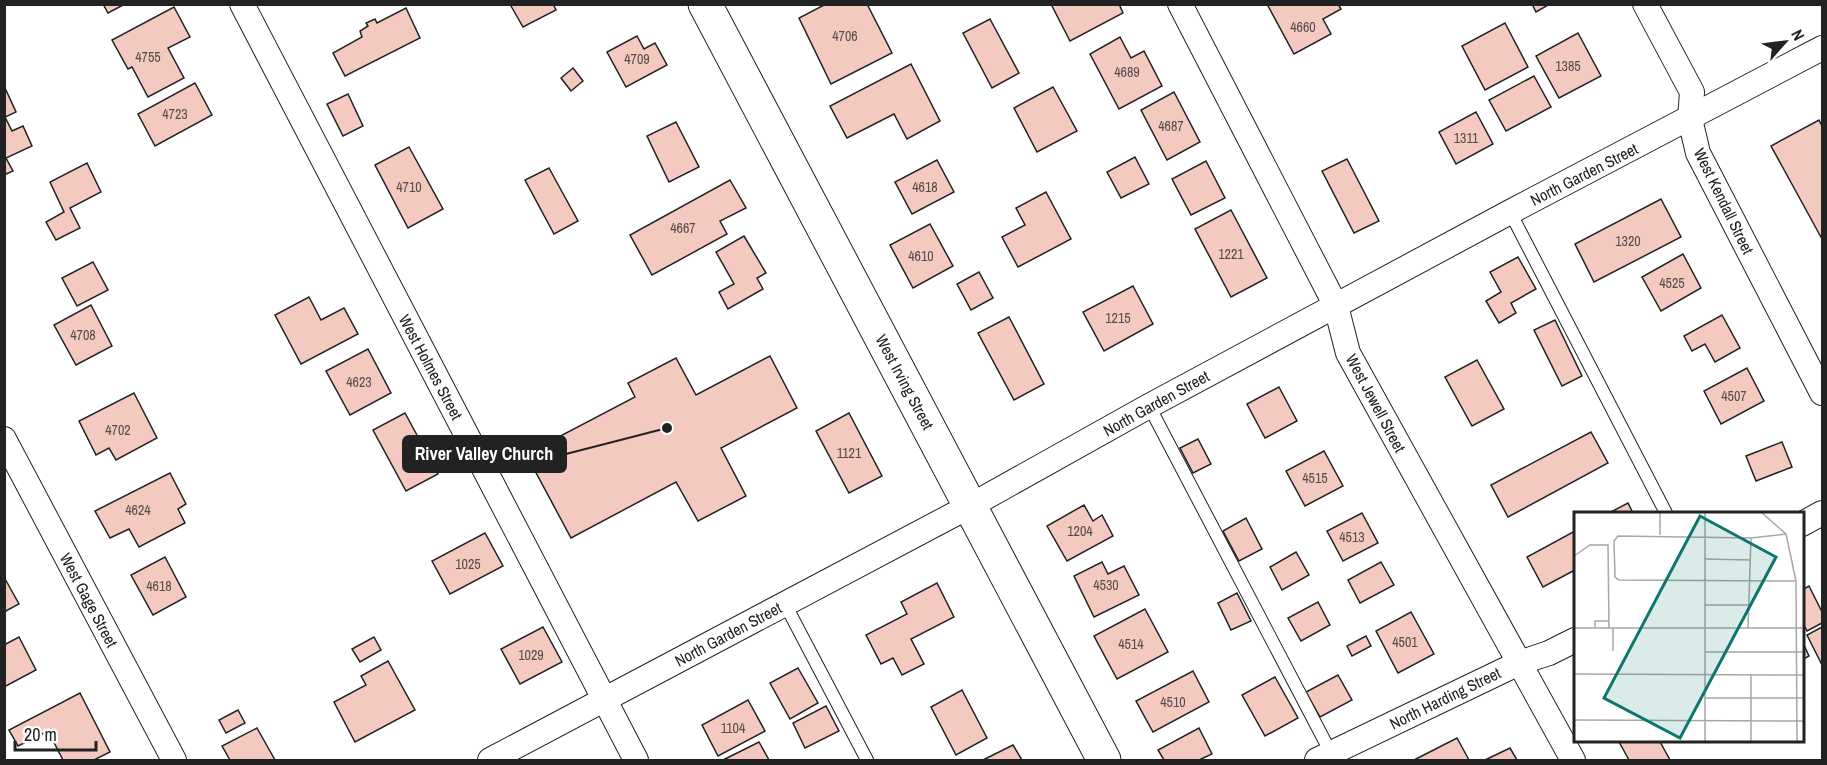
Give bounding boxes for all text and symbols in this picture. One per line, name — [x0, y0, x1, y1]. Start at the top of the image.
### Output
north arrow — [1755, 12, 1815, 72]
house number: 4660 — [1290, 18, 1316, 36]
text: N — [1786, 26, 1810, 44]
house number: 4706 — [832, 27, 858, 45]
house number: 4755 — [135, 48, 161, 66]
house number: 4709 — [624, 50, 650, 68]
house number: 1385 — [1555, 57, 1581, 75]
house number: 4689 — [1114, 63, 1140, 81]
house number: 4723 — [162, 105, 188, 123]
house number: 4687 — [1158, 117, 1184, 135]
house number: 1311 — [1454, 129, 1479, 147]
street label: North Garden Street — [1526, 137, 1642, 211]
street label: West Kendall Street — [1689, 144, 1759, 258]
house number: 4710 — [396, 178, 422, 196]
house number: 4618 — [912, 178, 938, 196]
house number: 4667 — [670, 219, 696, 237]
house number: 1320 — [1615, 232, 1641, 250]
house number: 1221 — [1218, 245, 1244, 263]
house number: 4610 — [908, 247, 934, 265]
house number: 4525 — [1659, 274, 1685, 292]
house number: 1215 — [1105, 309, 1131, 327]
street label: West Holmes Street — [394, 310, 468, 424]
house number: 4708 — [70, 326, 96, 344]
street label: West Irving Street — [871, 331, 939, 434]
street label: West Jewell Street — [1341, 350, 1411, 456]
street label: North Garden Street — [1099, 365, 1213, 441]
house number: 4623 — [346, 373, 372, 391]
house number: 4507 — [1721, 387, 1747, 405]
house number: 4702 — [105, 421, 131, 439]
callout: River Valley Church — [403, 436, 566, 472]
text: River Valley Church — [415, 441, 553, 466]
house number: 1121 — [837, 444, 862, 462]
house number: 4515 — [1302, 469, 1328, 487]
house number: 4624 — [125, 501, 151, 519]
inset map — [1574, 512, 1803, 741]
house number: 1204 — [1067, 522, 1093, 540]
house number: 4513 — [1339, 528, 1365, 546]
street label: West Gage Street — [55, 549, 123, 651]
house number: 1025 — [455, 555, 481, 573]
house number: 4530 — [1093, 576, 1119, 594]
house number: 4618 — [146, 577, 172, 595]
street label: North Garden Street — [671, 596, 786, 671]
house number: 4501 — [1392, 633, 1418, 651]
house number: 4514 — [1118, 635, 1144, 653]
house number: 1029 — [518, 646, 544, 664]
street label: North Harding Street — [1386, 661, 1505, 734]
house number: 4510 — [1160, 693, 1186, 711]
scale bar — [15, 714, 96, 752]
house number: 1104 — [721, 719, 746, 737]
text: 20 m — [24, 722, 57, 747]

